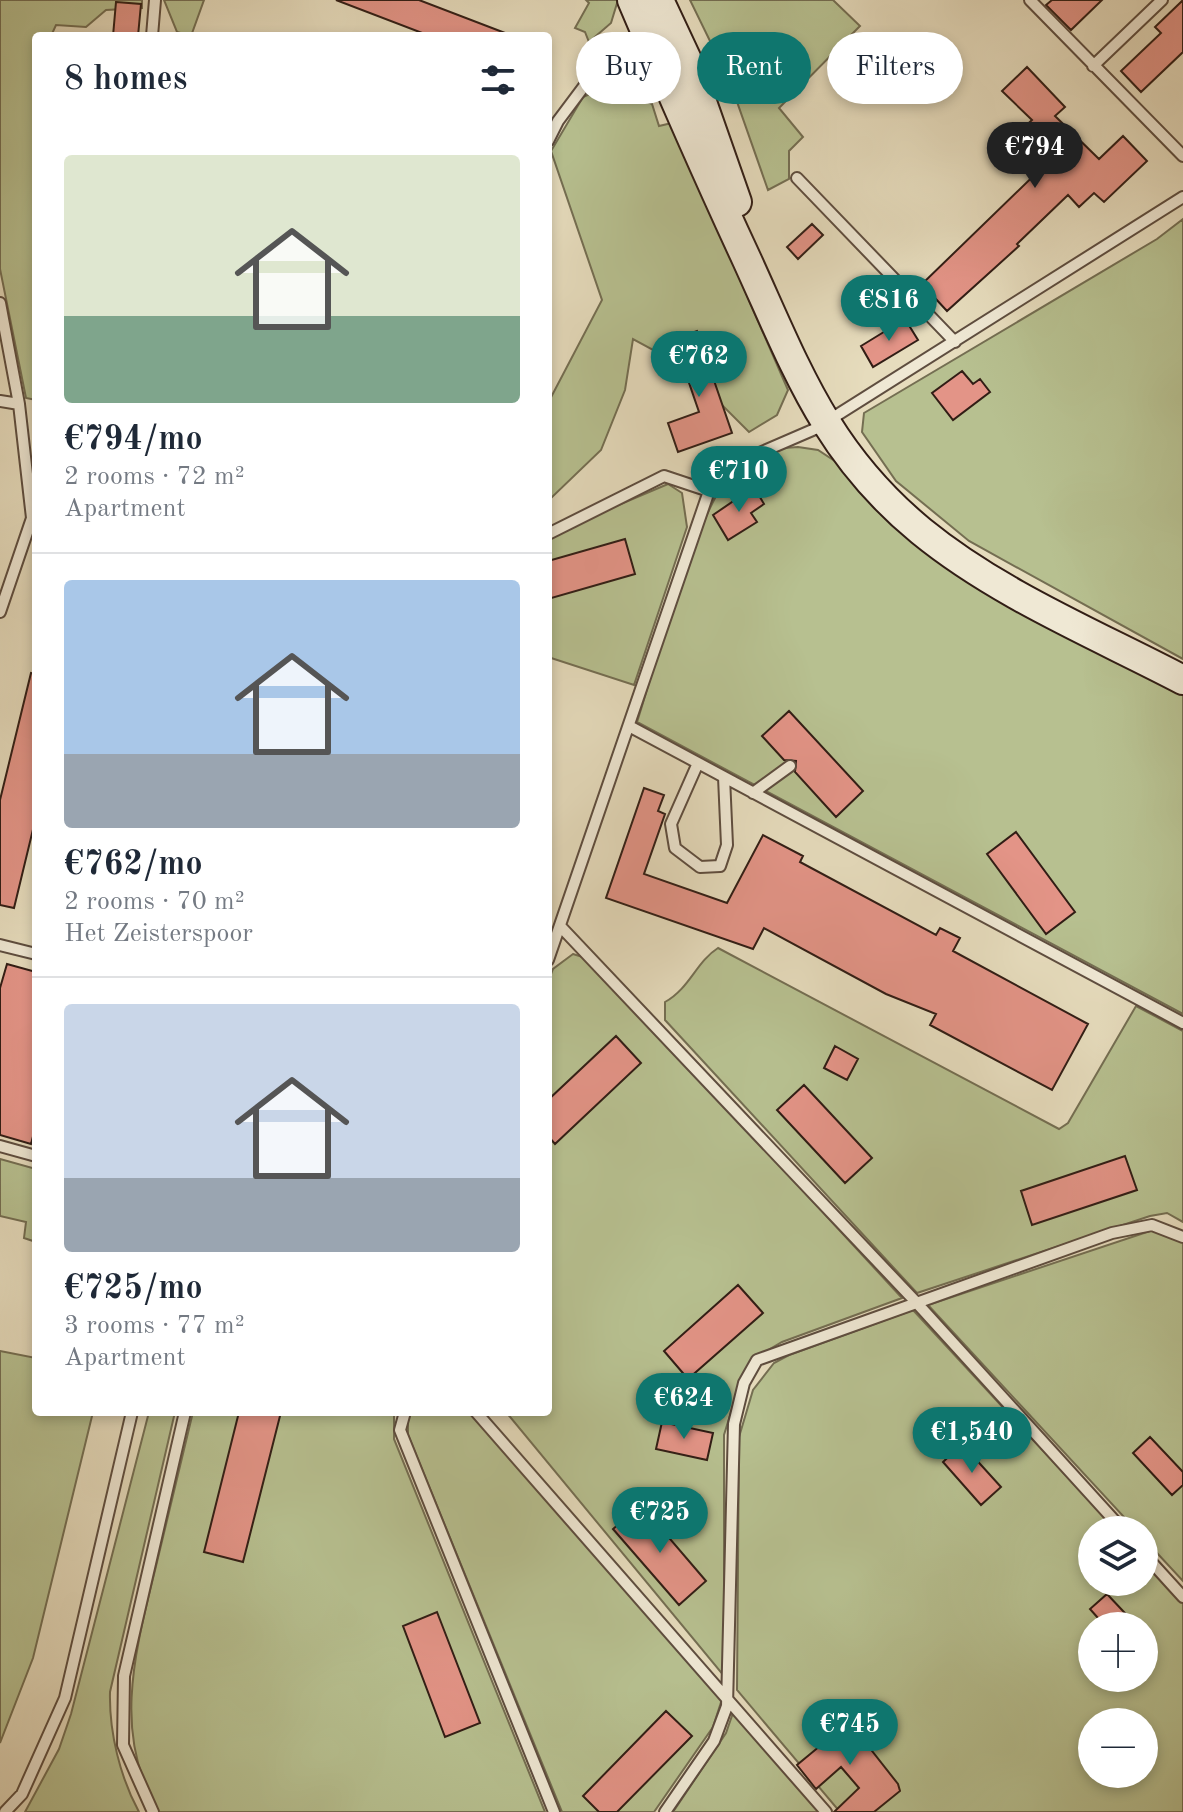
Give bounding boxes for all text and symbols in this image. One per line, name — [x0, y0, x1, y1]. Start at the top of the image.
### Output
chip: Buy — [576, 32, 681, 104]
chip: Rent — [697, 32, 811, 104]
chip: Filters — [827, 32, 963, 104]
icon: filters — [476, 58, 520, 102]
text: 8 homes — [64, 63, 187, 97]
pin: €794 — [988, 122, 1082, 190]
text: €794 — [1005, 135, 1065, 161]
icon: home — [220, 207, 364, 351]
pin: €816 — [842, 275, 936, 343]
text: €816 — [859, 288, 919, 314]
pin: €762 — [652, 331, 746, 399]
text: €762 — [669, 344, 729, 370]
text: €794/mo — [64, 423, 203, 457]
pin: €710 — [692, 446, 786, 514]
text: €710 — [709, 459, 769, 485]
text: 2 rooms · 72 m² — [64, 464, 245, 490]
text: Apartment — [64, 496, 186, 522]
icon: home — [220, 632, 364, 776]
text: €762/mo — [64, 848, 203, 882]
text: 2 rooms · 70 m² — [64, 889, 245, 915]
text: Het Zeisterspoor — [64, 921, 253, 947]
icon: home — [220, 1056, 364, 1200]
text: €725/mo — [64, 1272, 203, 1306]
text: 3 rooms · 77 m² — [64, 1313, 245, 1339]
text: Apartment — [64, 1345, 186, 1371]
pin: €624 — [637, 1373, 731, 1441]
text: €624 — [654, 1386, 714, 1412]
pin: €1,540 — [907, 1407, 1037, 1475]
text: €1,540 — [931, 1420, 1013, 1446]
pin: €725 — [613, 1487, 707, 1555]
text: €725 — [630, 1500, 690, 1526]
map controls — [1078, 1516, 1158, 1788]
button: layers — [1078, 1516, 1158, 1596]
button: + — [1078, 1612, 1158, 1692]
pin: €745 — [803, 1699, 897, 1767]
button: − — [1078, 1708, 1158, 1788]
text: €745 — [820, 1712, 880, 1738]

